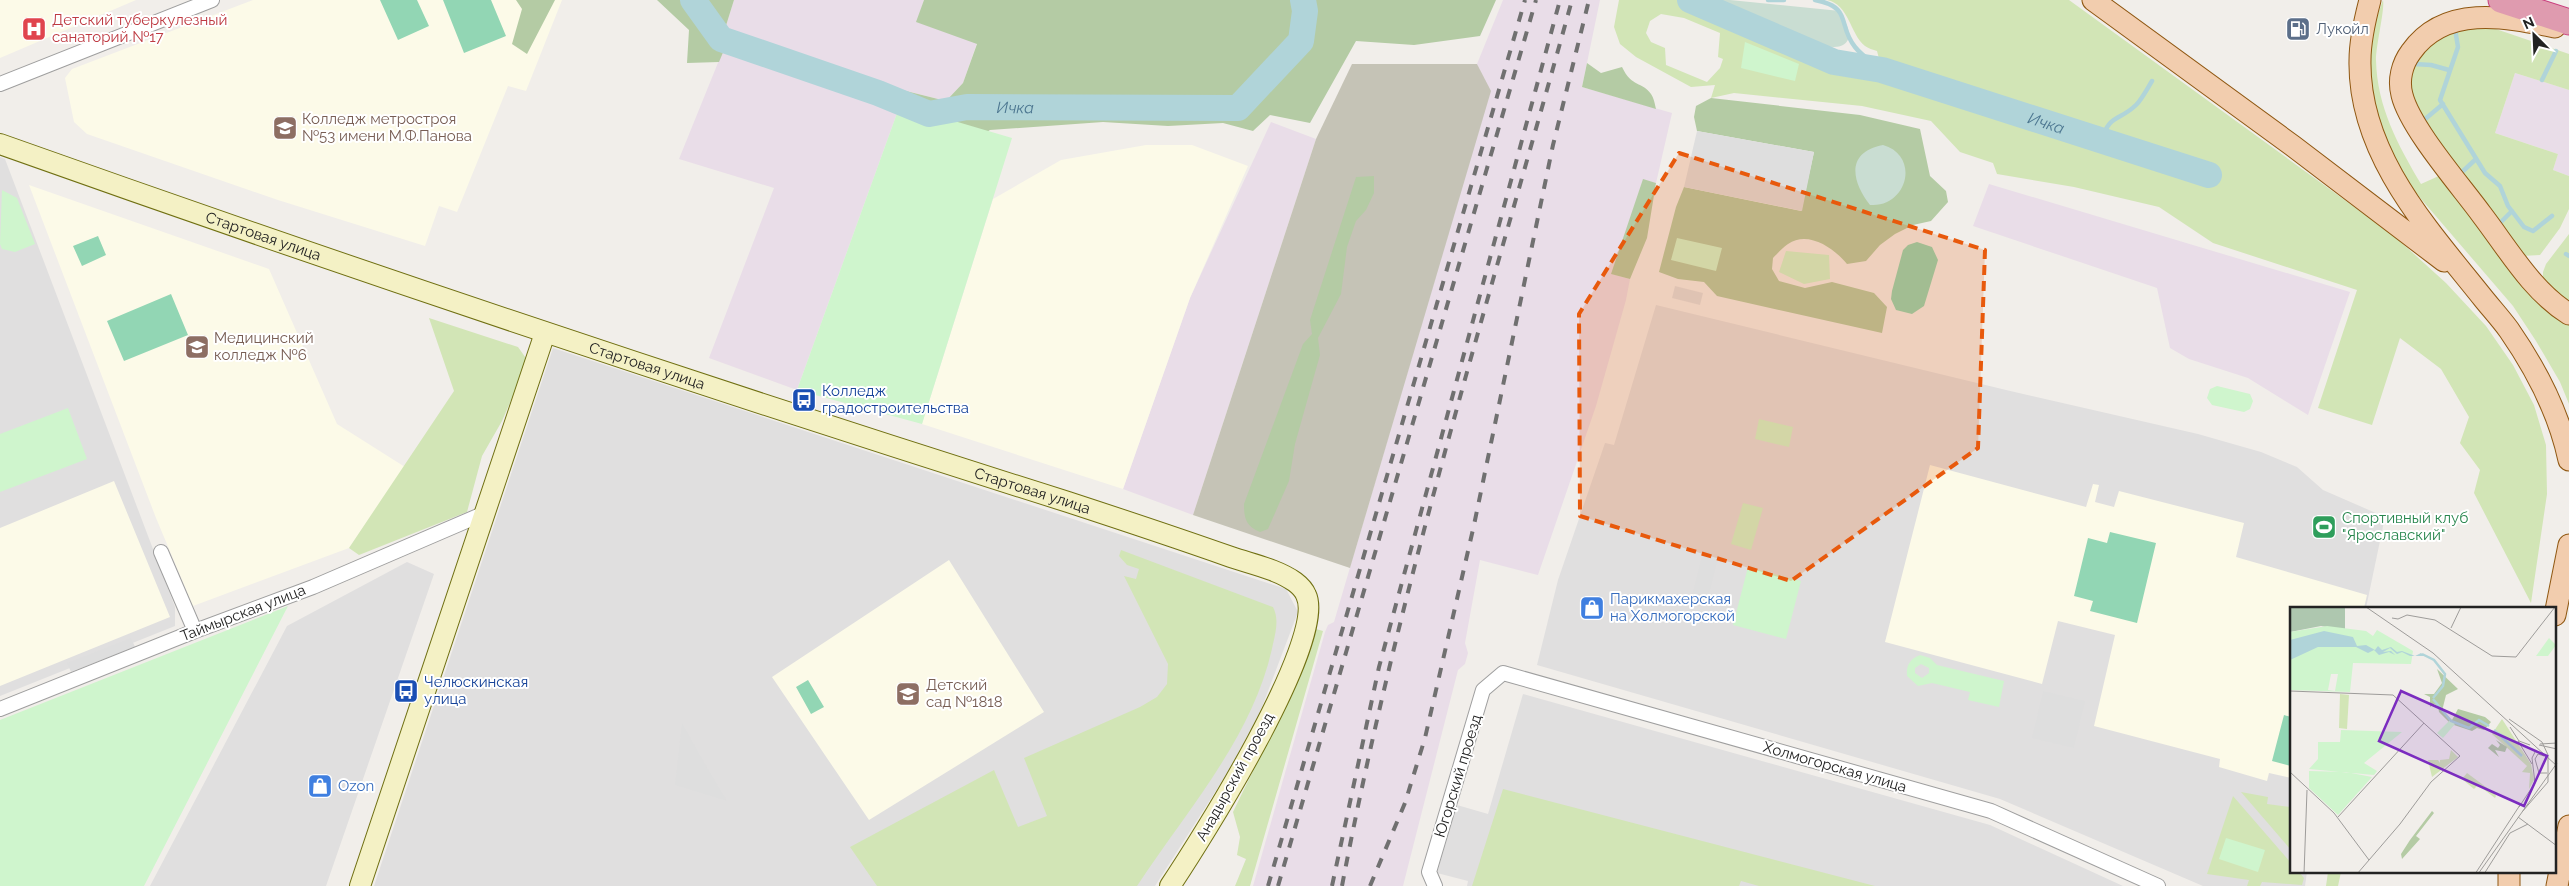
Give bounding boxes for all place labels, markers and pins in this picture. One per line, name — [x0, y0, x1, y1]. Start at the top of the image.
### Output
place label: Детский туберкулезный санаторий №17 — [52, 11, 227, 46]
hospital icon: Детский туберкулезный санаторий №17 — [21, 16, 47, 42]
fuel station icon: Лукойл — [2285, 16, 2311, 42]
place label: Лукойл — [2316, 20, 2369, 38]
place label: Колледж метростроя №53 имени М.Ф.Панова — [302, 110, 472, 145]
school or university icon: Колледж метростроя №53 имени М.Ф.Панова — [272, 115, 298, 141]
place label: Медицинский колледж №6 — [214, 329, 314, 364]
school or university icon: Медицинский колледж №6 — [184, 334, 210, 360]
place label: Колледж градостроительства — [822, 382, 969, 417]
bus stop icon: Колледж градостроительства — [791, 387, 817, 413]
place label: Спортивный клуб "Ярославский" — [2342, 509, 2468, 544]
sports icon: Спортивный клуб "Ярославский" — [2311, 514, 2337, 540]
place label: Парикмахерская на Холмогорской — [1610, 590, 1735, 625]
shop icon: Парикмахерская на Холмогорской — [1579, 595, 1605, 621]
place label: Челюскинская улица — [424, 673, 528, 708]
place label: Детский сад №1818 — [926, 676, 1003, 711]
bus stop icon: Челюскинская улица — [393, 678, 419, 704]
school or university icon: Детский сад №1818 — [895, 681, 921, 707]
shop icon: Ozon — [307, 773, 333, 799]
place label: Ozon — [338, 777, 374, 795]

